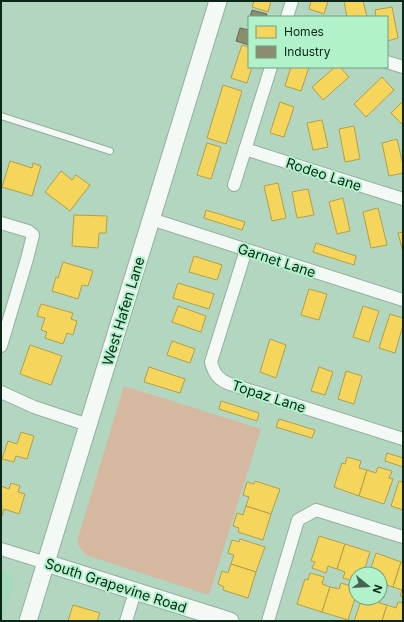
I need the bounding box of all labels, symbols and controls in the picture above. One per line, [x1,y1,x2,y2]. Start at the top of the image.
legend [248,16,388,68]
text: Homes [284,24,324,39]
text: Industry [284,44,331,59]
street label: Rodeo Lane [284,154,364,194]
street label: Garnet Lane [236,239,318,281]
street label: West Hafen Lane [98,255,148,367]
street label: Topaz Lane [230,376,308,416]
street label: South Grapevine Road [43,554,189,616]
north arrow [348,566,388,606]
text: N [370,583,385,595]

